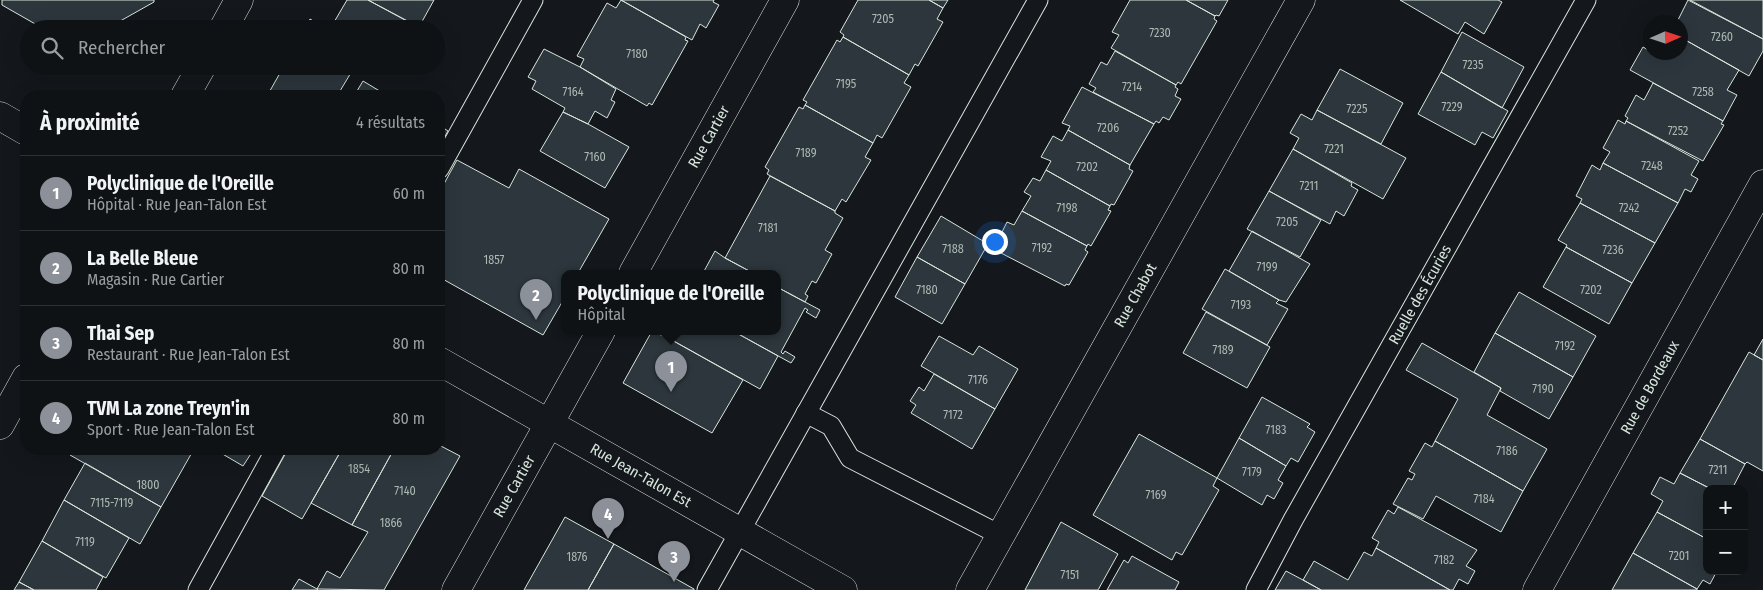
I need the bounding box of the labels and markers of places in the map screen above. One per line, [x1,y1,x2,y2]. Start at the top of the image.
pin: 2 [520,279,552,320]
pin: 1 [655,351,687,392]
pin: 4 [592,498,624,539]
pin: 3 [658,541,690,582]

